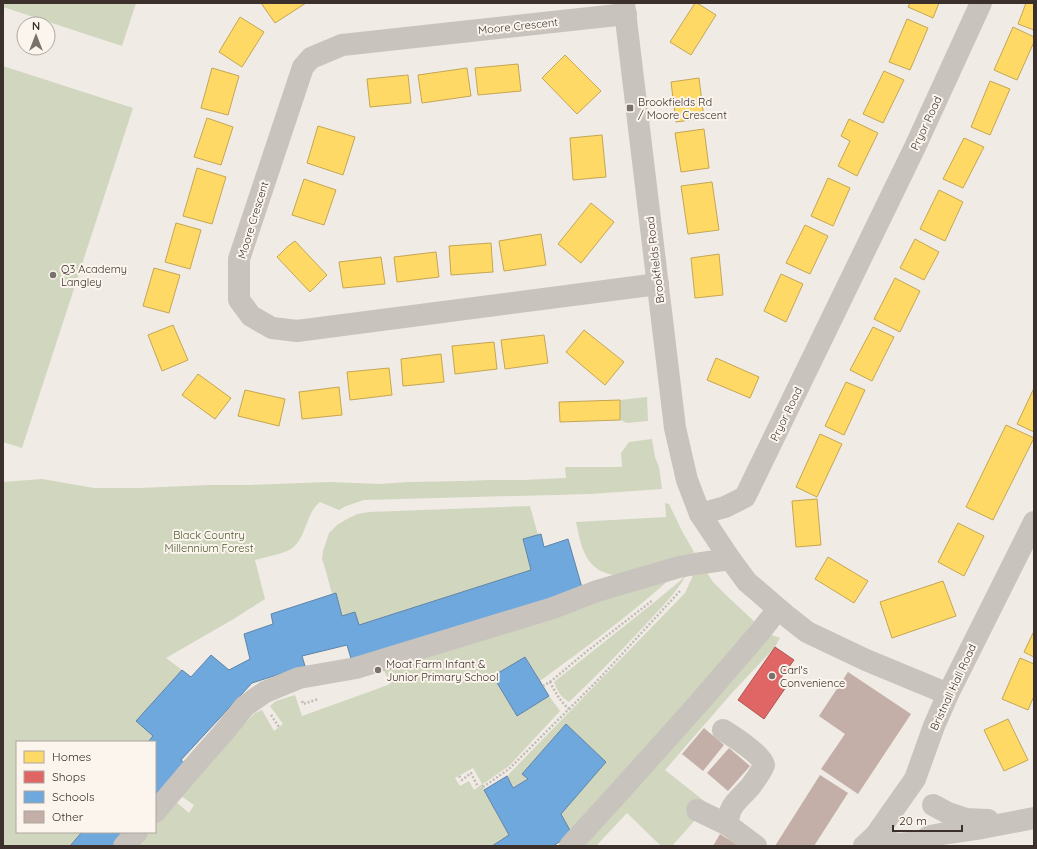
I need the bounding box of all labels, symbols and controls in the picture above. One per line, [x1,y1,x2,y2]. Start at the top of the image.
street label: Moore Crescent [477,15,559,37]
north arrow [16,16,56,56]
text: N [32,19,40,33]
street label: Pryor Road [907,94,945,152]
place label: Brookfields Rd / Moore Crescent [638,95,727,122]
marker: Brookfields Rd / Moore Crescent [625,103,635,113]
street label: Moore Crescent [235,179,271,260]
street label: Brookfields Road [643,216,667,304]
place label: Q3 Academy Langley [61,262,127,289]
marker: Q3 Academy Langley [48,270,58,280]
street label: Pryor Road [767,385,805,443]
park label: Black Country Millennium Forest [165,528,254,555]
street label: Bristnall Hall Road [927,642,979,732]
place label: Moat Farm Infant & Junior Primary School [386,657,498,684]
place label: Carl's Convenience [780,663,845,690]
marker: Moat Farm Infant & Junior Primary School [373,665,383,675]
marker: Carl's Convenience [767,671,777,681]
legend [16,741,156,833]
text: Homes [52,749,92,764]
text: Shops [52,769,86,784]
text: Schools [52,789,95,804]
scale bar [893,807,962,833]
text: Other [52,809,84,824]
text: 20 m [899,813,927,828]

